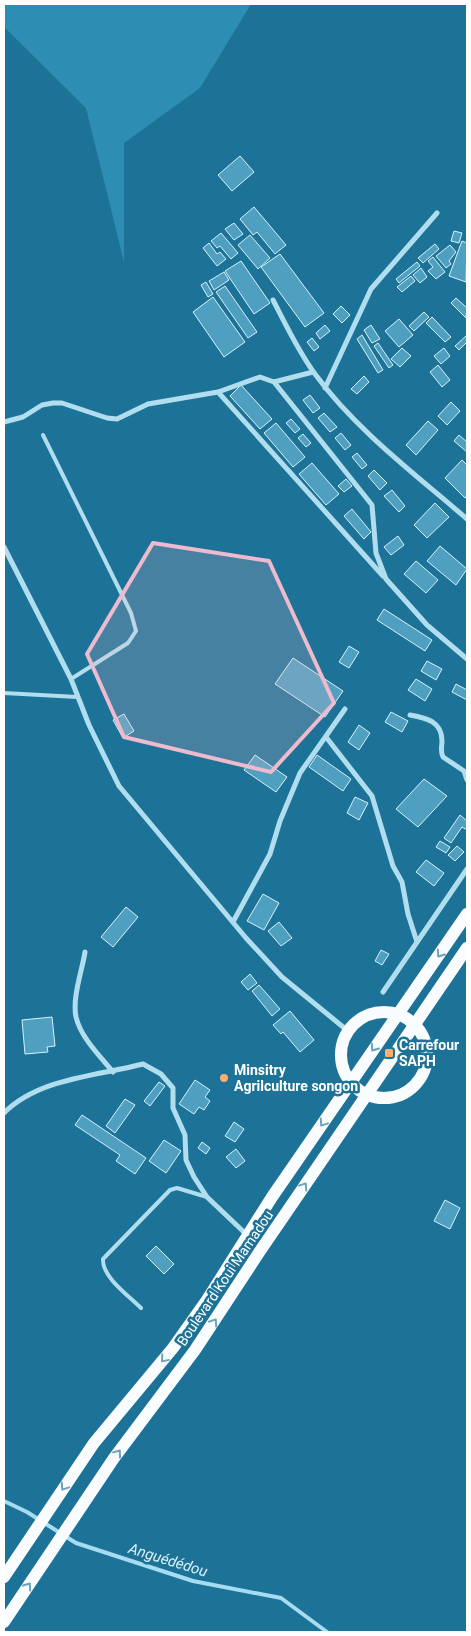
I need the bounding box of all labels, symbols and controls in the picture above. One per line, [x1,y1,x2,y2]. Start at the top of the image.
one-way arrow [437,948,446,958]
place label: Carrefour SAPH [399,1037,459,1069]
one-way arrow [371,1042,380,1052]
marker: Carrefour SAPH [383,1047,395,1059]
place label: Minsitry Agrilculture songon [234,1062,358,1094]
marker: Minsitry Agrilculture songon [218,1072,230,1084]
one-way arrow [319,1117,329,1126]
one-way arrow [298,1182,307,1192]
street label: Boulevard Koui Mamadou [174,1207,276,1349]
one-way arrow [208,1318,217,1327]
one-way arrow [161,1354,170,1363]
one-way arrow [113,1450,121,1459]
one-way arrow [61,1482,70,1491]
water label: Anguédédou [125,1539,210,1581]
one-way arrow [22,1582,31,1592]

